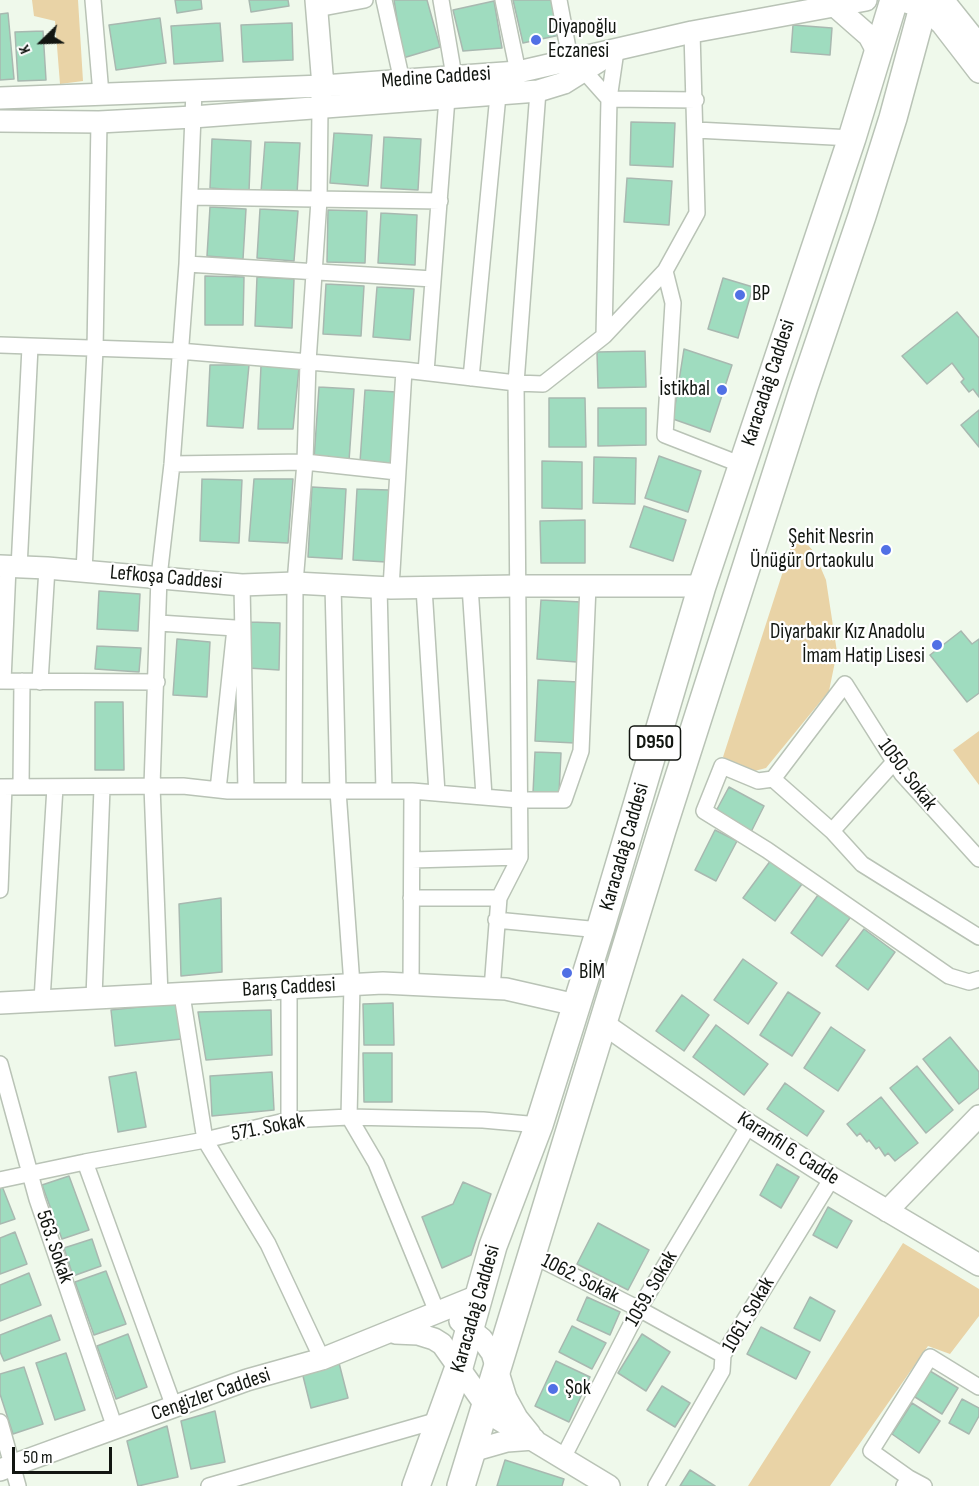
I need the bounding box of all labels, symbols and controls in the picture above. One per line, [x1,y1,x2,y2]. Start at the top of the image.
north arrow [12,12,72,72]
place label: Diyapoğlu Eczanesi [548,15,617,65]
marker: Diyapoğlu Eczanesi [529,33,543,47]
text: K [15,42,35,57]
street label: Medine Caddesi [380,62,492,94]
place label: BP [752,282,770,308]
marker: BP [733,288,747,302]
street label: Karacadağ Caddesi [737,317,801,449]
place label: İstikbal [659,377,710,403]
marker: İstikbal [715,383,729,397]
place label: Şehit Nesrin Ünügür Ortaokulu [750,525,874,575]
marker: Şehit Nesrin Ünügür Ortaokulu [879,543,893,557]
street label: Lefkoşa Caddesi [109,561,223,595]
place label: Diyarbakır Kız Anadolu İmam Hatip Lisesi [770,620,925,670]
marker: Diyarbakır Kız Anadolu İmam Hatip Lisesi [930,638,944,652]
road number: D950 [630,726,680,760]
street label: 1050. Sokak [872,734,942,816]
street label: Karacadağ Caddesi [595,780,655,914]
place label: BİM [579,960,605,986]
marker: BİM [560,966,574,980]
street label: Barış Caddesi [242,973,336,1003]
street label: Karanfil 6. Cadde [732,1107,844,1191]
street label: 571. Sokak [229,1109,307,1147]
street label: 563. Sokak [30,1207,78,1287]
street label: Karacadağ Caddesi [446,1242,506,1376]
street label: 1059. Sokak [620,1247,684,1331]
street label: 1062. Sokak [537,1249,623,1309]
street label: 1061. Sokak [717,1273,781,1357]
street label: Cengizler Caddesi [148,1363,274,1427]
place label: Şok [565,1376,591,1402]
marker: Şok [546,1382,560,1396]
scale bar [15,1435,116,1473]
text: 50 m [23,1447,53,1468]

